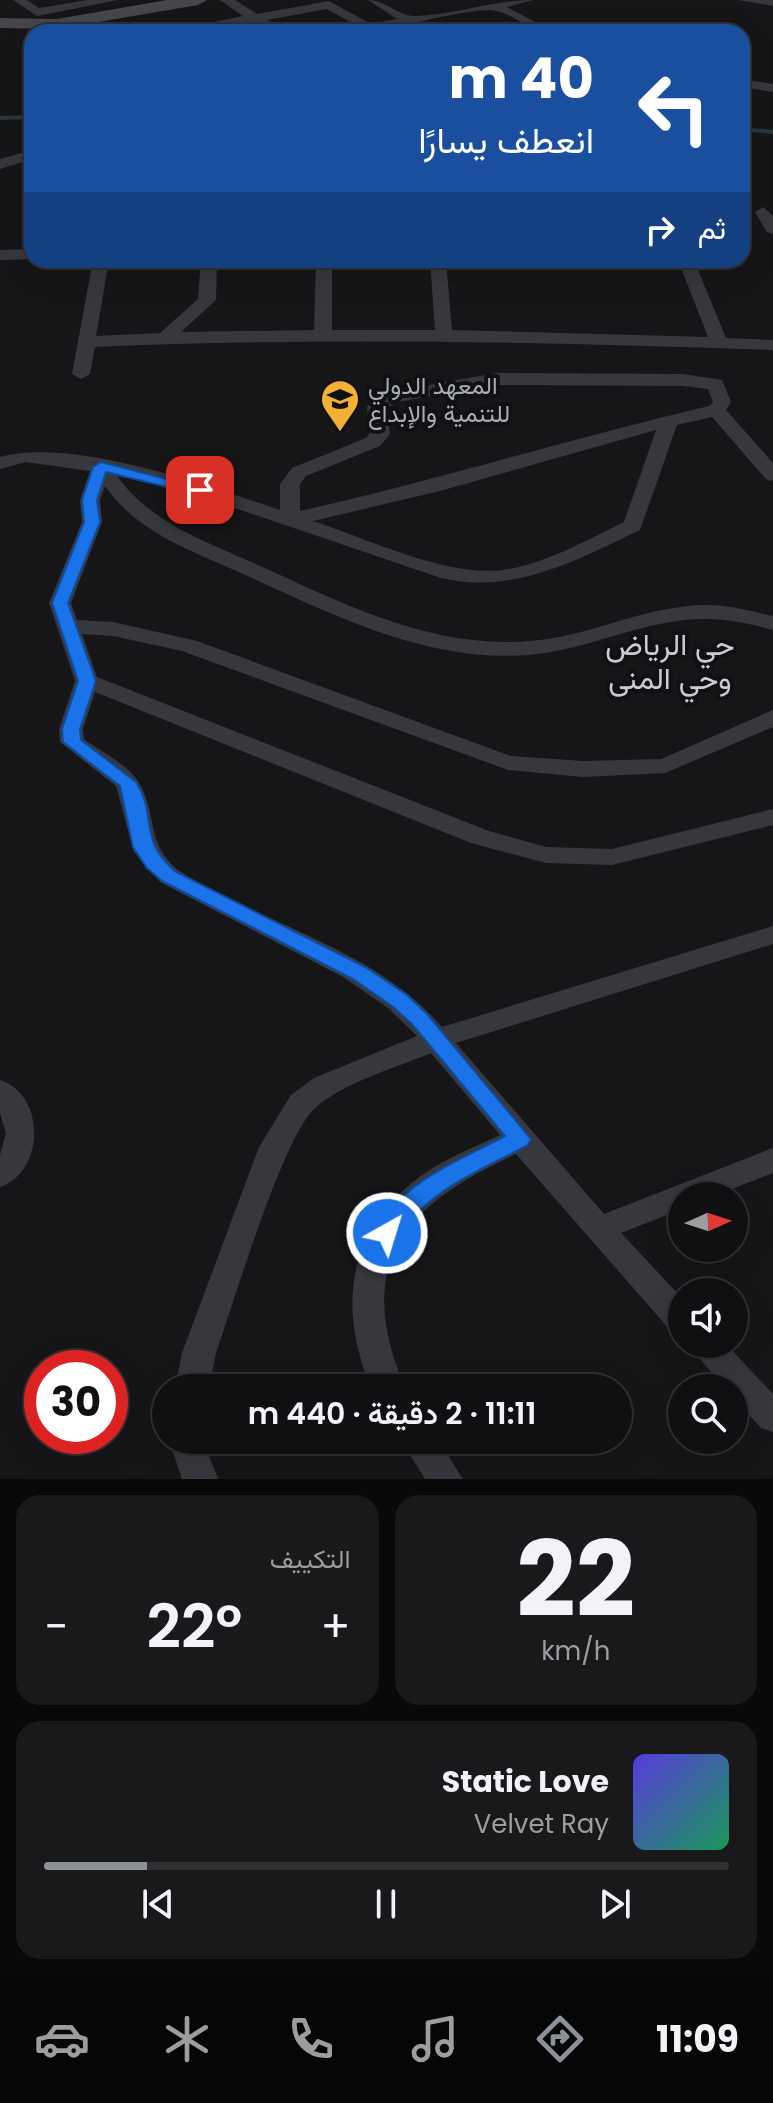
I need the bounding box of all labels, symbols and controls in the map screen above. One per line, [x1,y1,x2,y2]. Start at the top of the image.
text: 40 m [448,39,594,118]
icon: left [622,56,726,160]
text: انعطف يسارًا [418,115,594,166]
text: ثم [698,207,726,250]
icon: right [638,208,682,252]
place label: المعهد الدولي للتنمية والإبداع [368,369,510,430]
school or university icon: المعهد الدولي للتنمية والإبداع [319,378,361,433]
pin [166,456,234,524]
icon: arrive [178,468,222,512]
district label: حي الرياض وحي المنى [605,623,735,703]
north arrow [668,1182,748,1262]
map controls [668,1182,748,1454]
position arrow [345,1191,429,1275]
button: sound [668,1278,748,1358]
speed limit sign: 30 [24,1350,128,1454]
button: search [668,1374,748,1454]
text: 11:11 · 2 دقيقة · 440 m [248,1392,536,1435]
text: 22 [516,1507,635,1652]
text: التكييف [270,1541,351,1577]
text: 22° [147,1585,242,1669]
text: − [44,1596,68,1657]
text: + [320,1596,351,1657]
text: km/h [541,1633,610,1669]
text: Static Love [442,1760,609,1803]
text: Velvet Ray [474,1806,609,1842]
icon: previous [136,1882,180,1926]
icon: pause [364,1882,408,1926]
icon: next [593,1882,637,1926]
icon: car [34,2011,90,2067]
icon: climate [159,2011,215,2067]
icon: phone [283,2011,339,2067]
icon: music [407,2011,463,2067]
icon: directions [532,2011,588,2067]
text: 11:09 [656,2014,739,2065]

